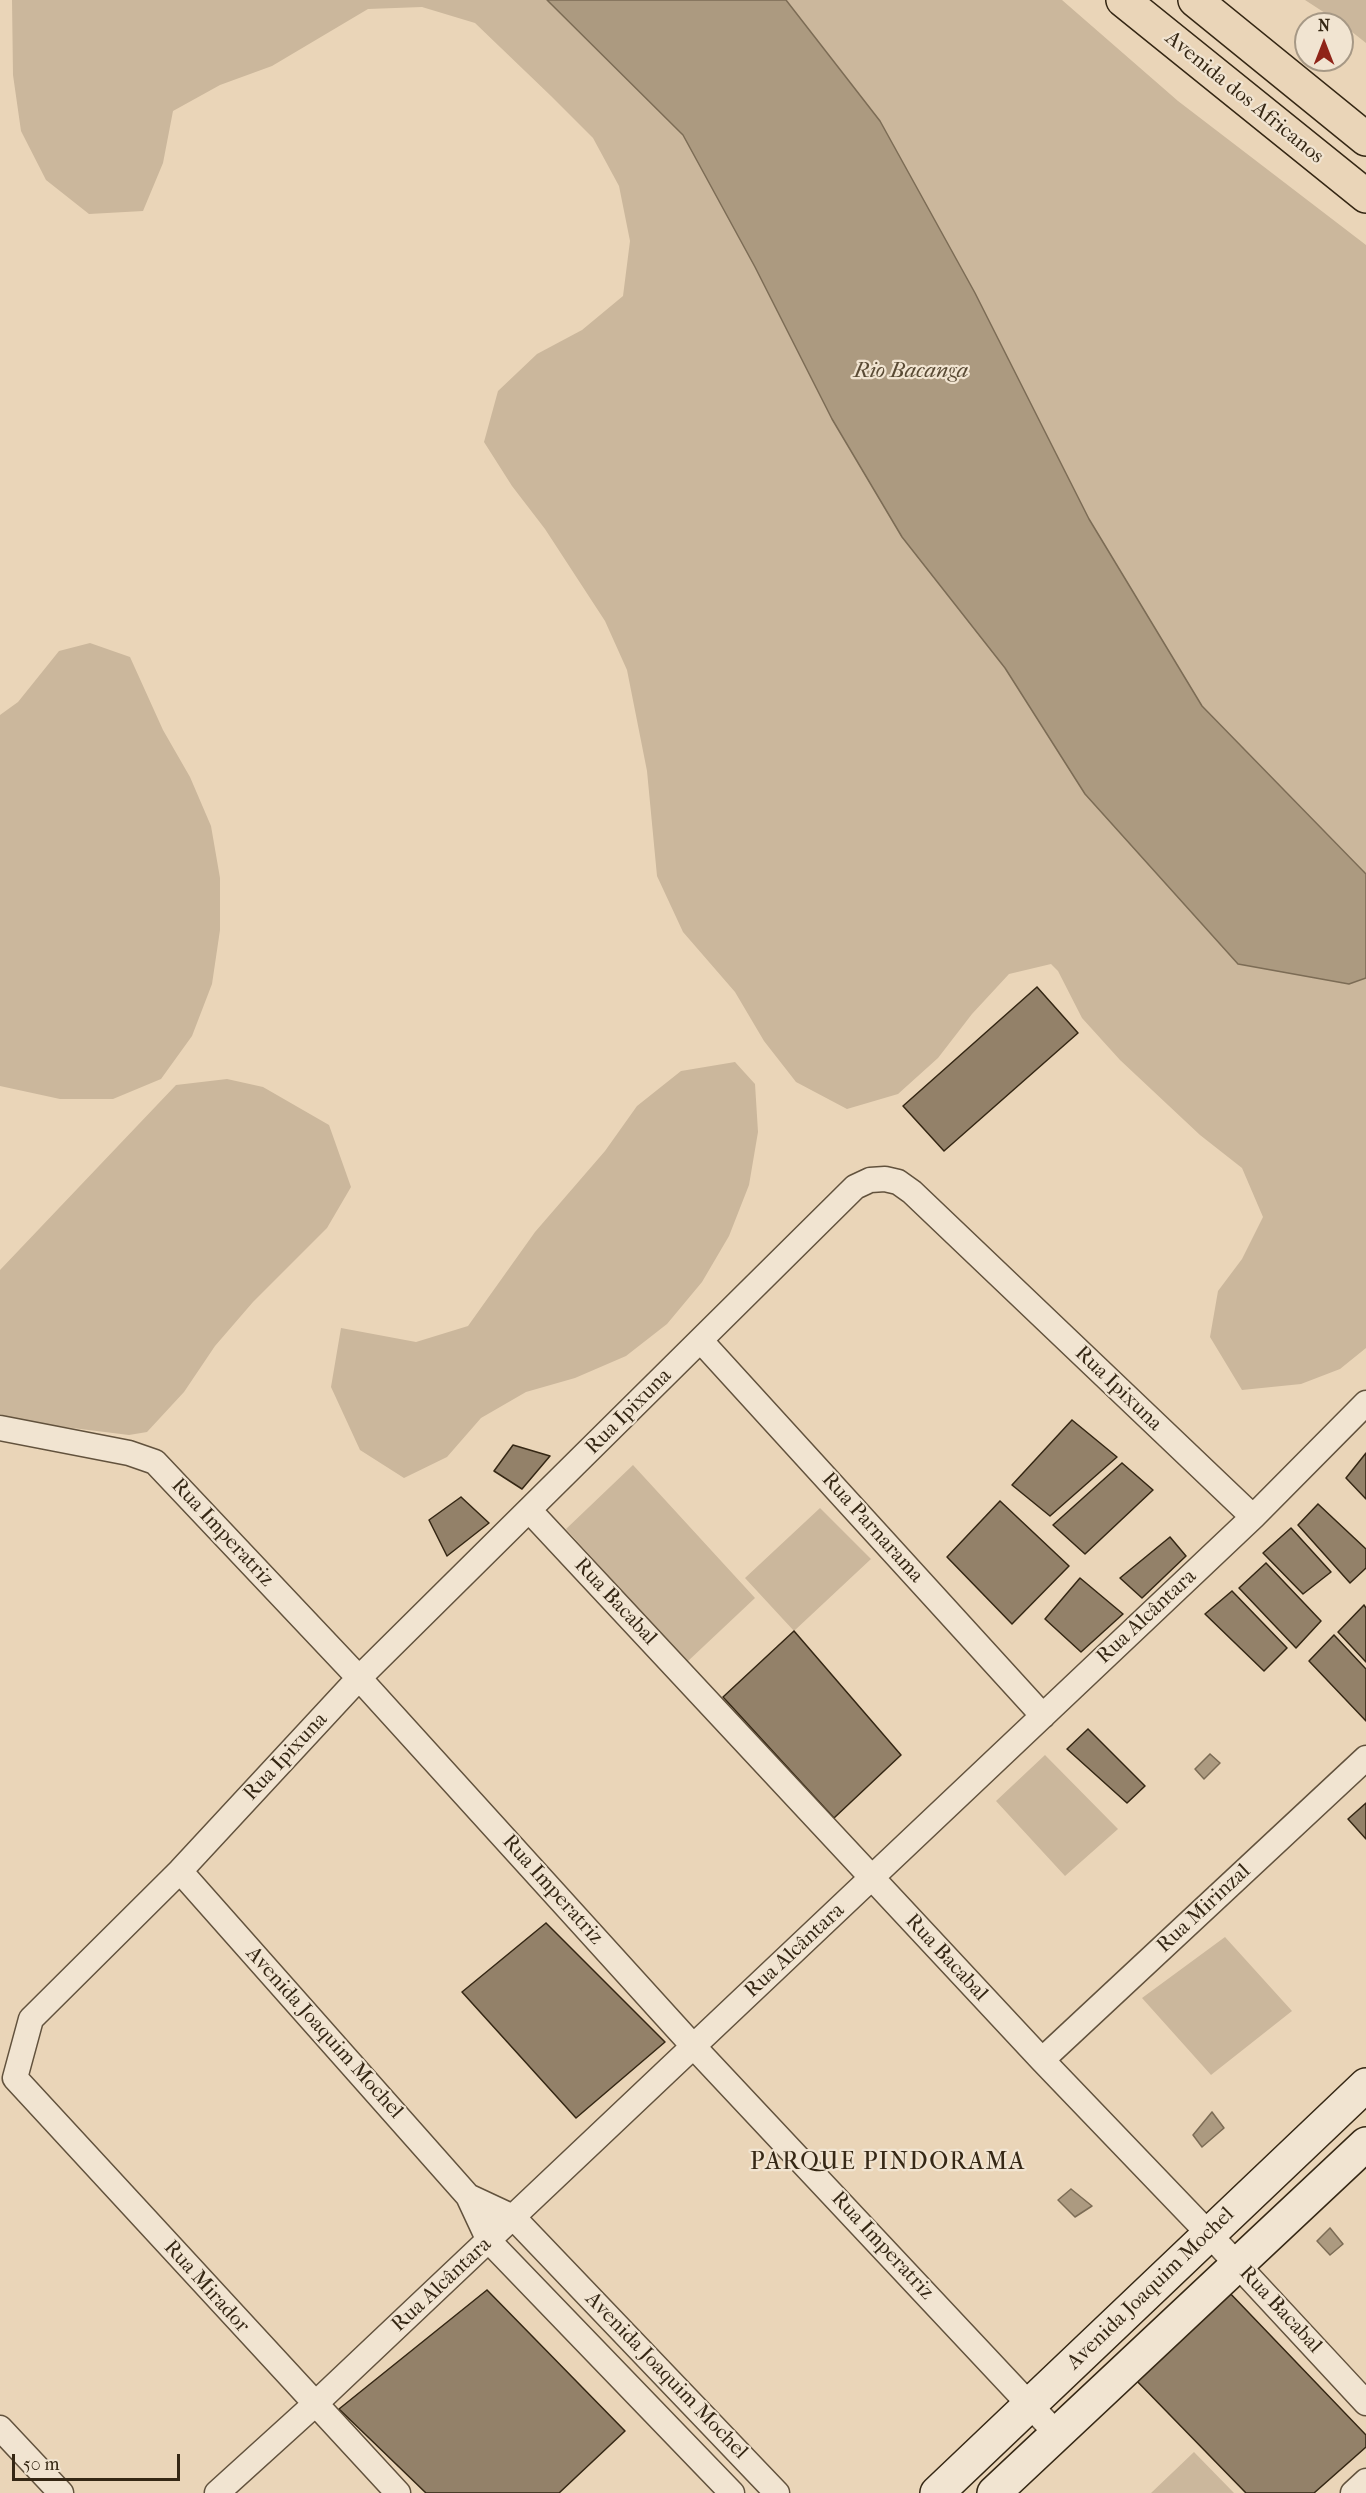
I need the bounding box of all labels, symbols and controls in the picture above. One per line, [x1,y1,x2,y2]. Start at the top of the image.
north arrow [1294,12,1354,72]
text: N [1318,16,1330,35]
street label: Avenida dos Africanos [1160,26,1328,170]
water label: Rio Bacanga [854,359,968,385]
street label: Rua Ipixuna [1069,1341,1167,1437]
street label: Rua Ipixuna [581,1364,677,1460]
street label: Rua Parnarama [816,1468,928,1588]
street label: Rua Imperatriz [165,1474,279,1592]
street label: Rua Bacabal [568,1553,662,1651]
street label: Rua Alcântara [1092,1564,1202,1670]
street label: Rua Ipixuna [239,1708,333,1806]
street label: Rua Imperatriz [496,1830,608,1950]
street label: Rua Mirinzal [1152,1859,1256,1959]
street label: Rua Alcântara [740,1898,850,2004]
street label: Rua Bacabal [899,1909,993,2007]
street label: Avenida Joaquim Mochel [240,1942,408,2124]
district label: PARQUE PINDORAMA [750,2149,1026,2177]
street label: Rua Imperatriz [825,2187,939,2305]
street label: Avenida Joaquim Mochel [1062,2203,1240,2375]
street label: Rua Alcântara [387,2232,497,2338]
street label: Rua Mirador [158,2235,254,2339]
street label: Rua Bacabal [1233,2261,1327,2359]
street label: Avenida Joaquim Mochel [580,2287,752,2465]
scale bar [15,2442,183,2480]
text: 50 m [23,2454,59,2475]

